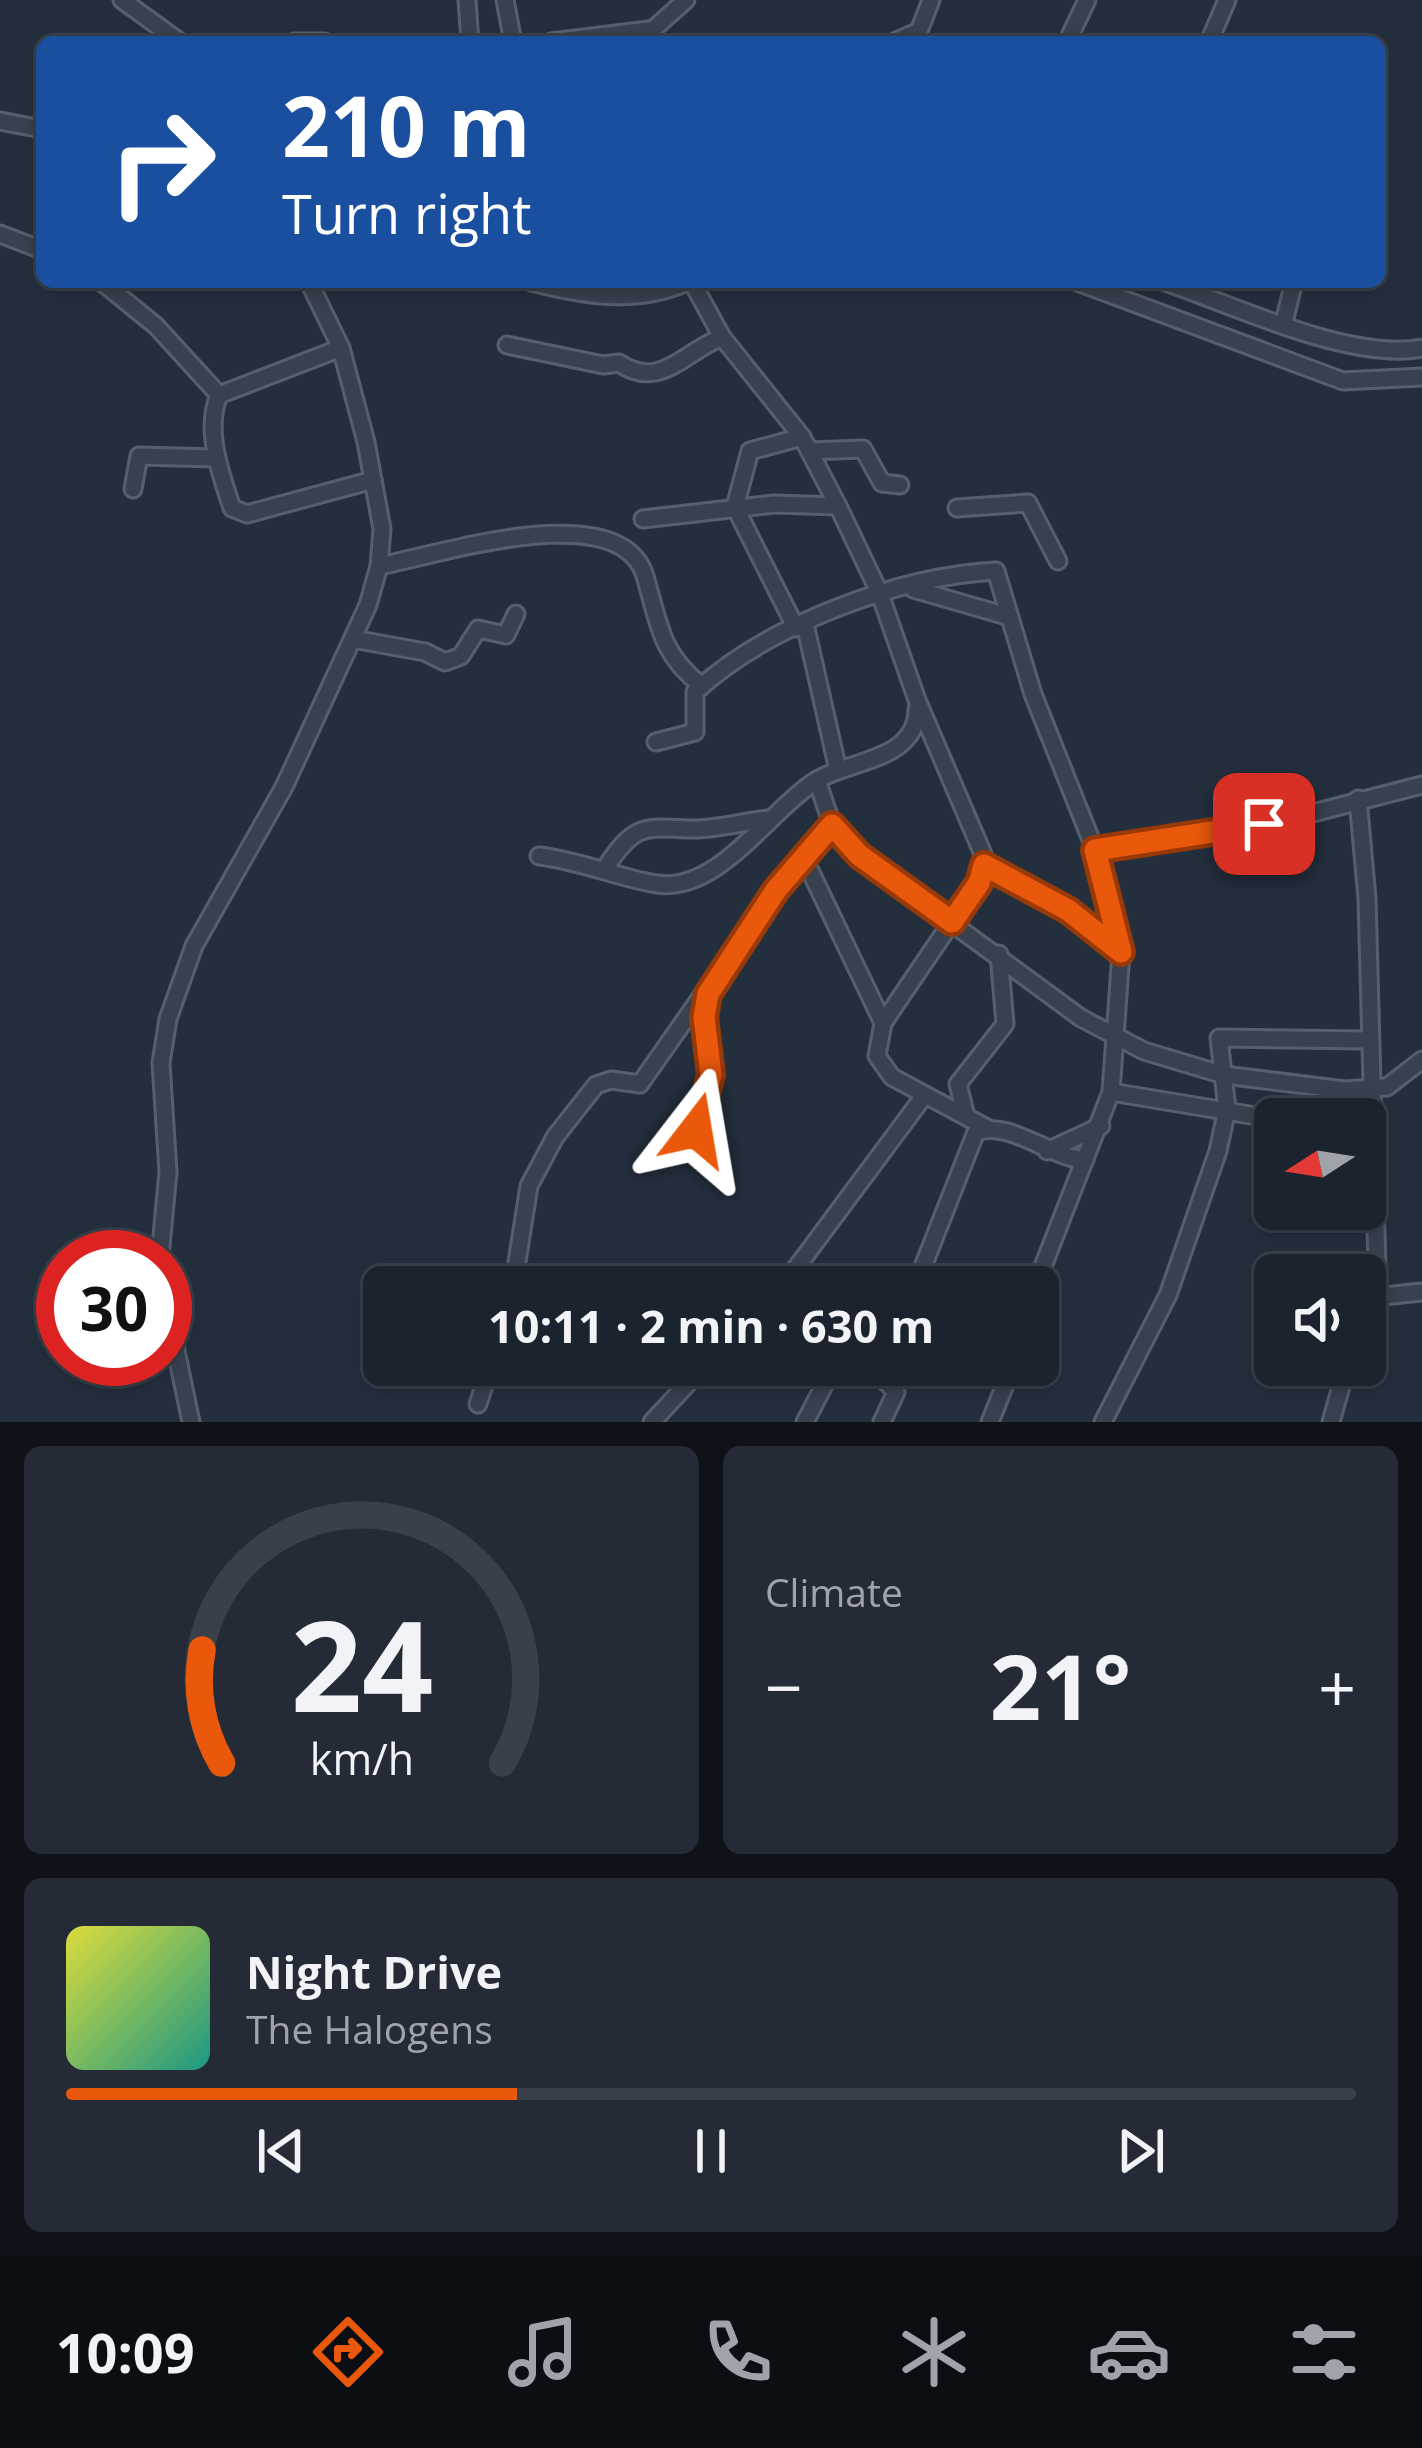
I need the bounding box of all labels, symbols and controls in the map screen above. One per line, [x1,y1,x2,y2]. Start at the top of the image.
text: 210 m [282,67,530,182]
icon: right [84,84,240,240]
text: Turn right [282,176,531,250]
pin [1213,773,1315,875]
icon: arrive [1231,791,1297,857]
position arrow [633,1067,759,1193]
north arrow [1254,1098,1386,1230]
map controls [1254,1098,1386,1386]
speed limit sign: 30 [36,1230,192,1386]
button: sound [1254,1254,1386,1386]
text: 10:11 · 2 min · 630 m [488,1295,934,1356]
text: Climate [765,1565,903,1618]
text: 24 [290,1579,433,1749]
text: 21° [990,1624,1131,1746]
text: − [765,1641,803,1731]
text: + [1318,1641,1356,1731]
text: km/h [309,1729,414,1788]
text: Night Drive [246,1941,502,2002]
text: The Halogens [246,2002,493,2055]
icon: previous [248,2118,314,2184]
icon: pause [678,2118,744,2184]
icon: next [1108,2118,1174,2184]
icon: directions [306,2310,390,2394]
icon: music [501,2310,585,2394]
icon: phone [696,2310,780,2394]
icon: climate [892,2310,976,2394]
icon: car [1087,2310,1171,2394]
icon: filters [1282,2310,1366,2394]
text: 10:09 [56,2315,195,2389]

